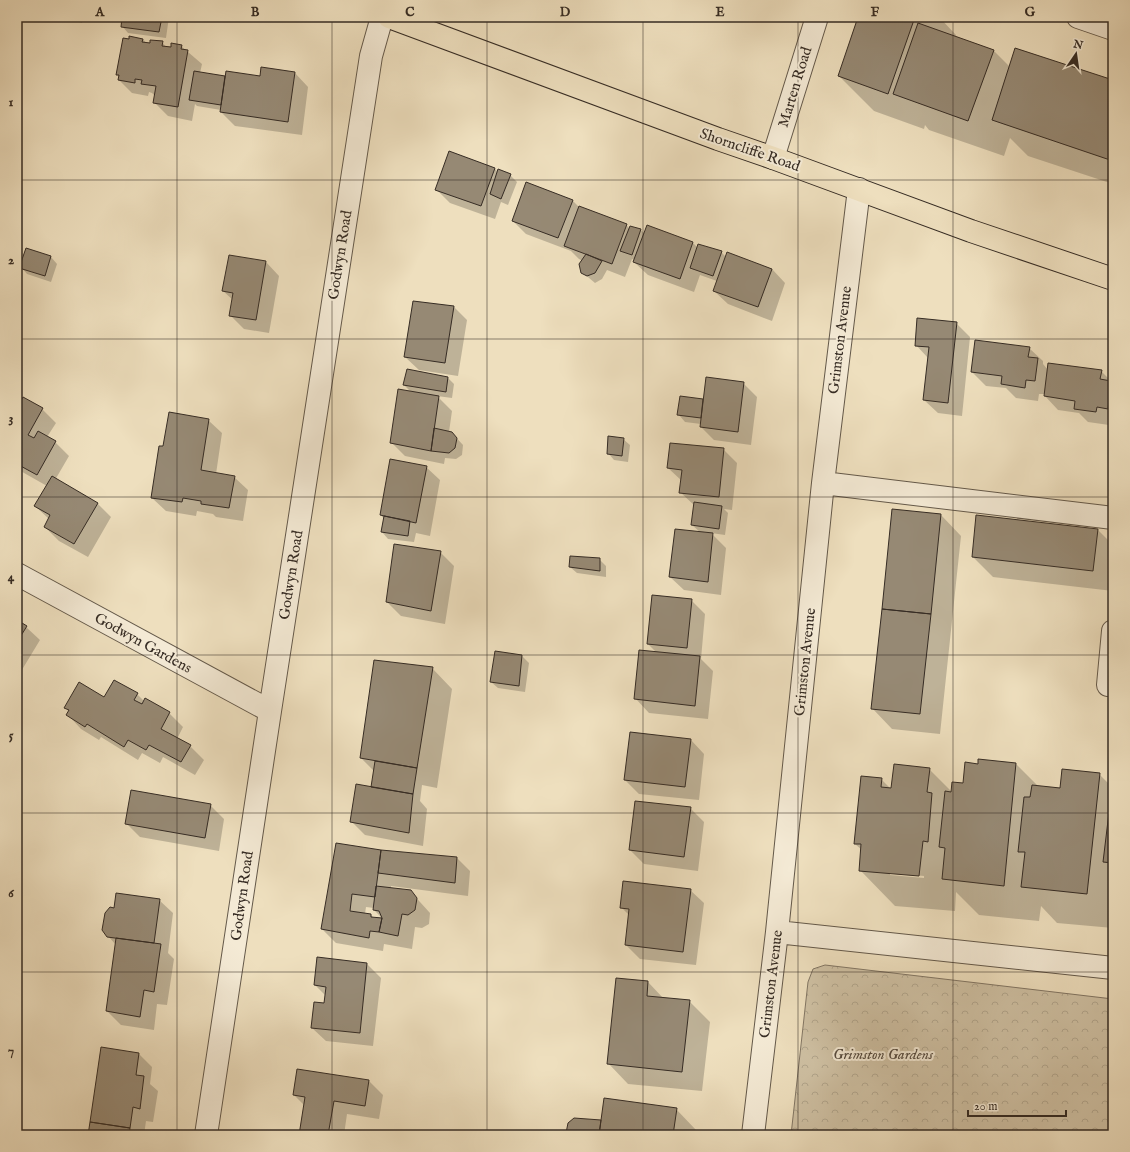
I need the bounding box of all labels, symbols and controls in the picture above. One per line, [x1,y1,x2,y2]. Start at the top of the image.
text: A [95,4,106,21]
text: B [251,4,260,21]
text: C [405,4,415,21]
text: D [560,4,571,21]
text: E [715,4,725,21]
text: F [871,4,880,21]
text: G [1025,4,1036,21]
north arrow [1056,34,1096,74]
text: N [1071,37,1085,53]
street label: Marten Road [774,43,817,130]
text: 1 [9,94,14,111]
street label: Shorncliffe Road [697,124,804,176]
street label: Godwyn Road [324,208,357,301]
text: 2 [8,252,14,269]
street label: Grimston Avenue [824,285,856,395]
text: 3 [9,410,14,427]
street label: Godwyn Road [275,528,308,621]
text: 4 [8,569,15,586]
street label: Grimston Avenue [790,607,820,717]
street label: Godwyn Gardens [91,608,195,678]
text: 5 [9,727,14,744]
street label: Godwyn Road [226,849,258,942]
text: 6 [8,885,14,902]
street label: Grimston Avenue [755,929,787,1039]
text: 7 [8,1043,14,1060]
park label: Grimston Gardens [833,1045,934,1064]
scale bar [968,1092,1066,1118]
text: 20 m [974,1099,997,1114]

